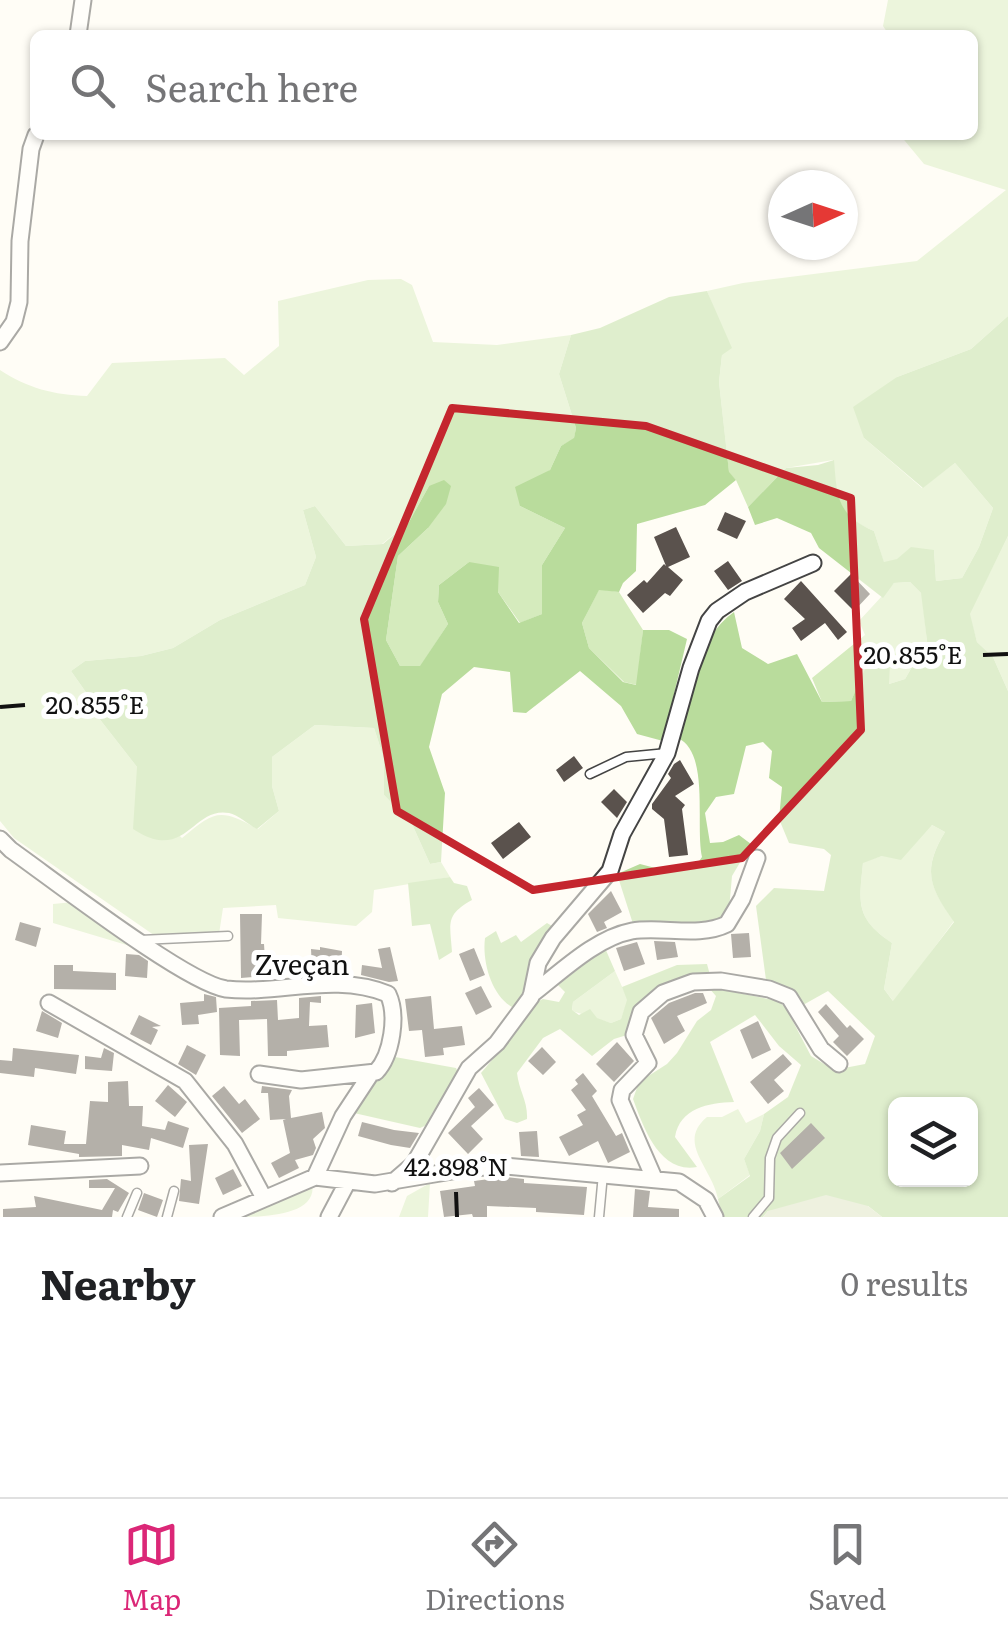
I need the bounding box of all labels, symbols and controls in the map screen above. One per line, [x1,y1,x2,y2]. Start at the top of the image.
search box [30,30,978,140]
text: Search here [145,57,358,114]
icon: search [65,58,120,113]
north arrow [768,170,858,260]
text: 20.855°E [864,635,962,672]
text: 20.855°E [46,685,144,722]
street label: Zveçan [254,942,350,984]
map controls [888,1097,978,1187]
button: layers [888,1097,978,1187]
text: 42.898°N [404,1147,508,1184]
text: Nearby [40,1251,196,1313]
text: 0 results [840,1258,968,1306]
tab: Map [122,1517,181,1619]
tab: Directions [425,1517,565,1619]
tab: Saved [808,1517,886,1619]

